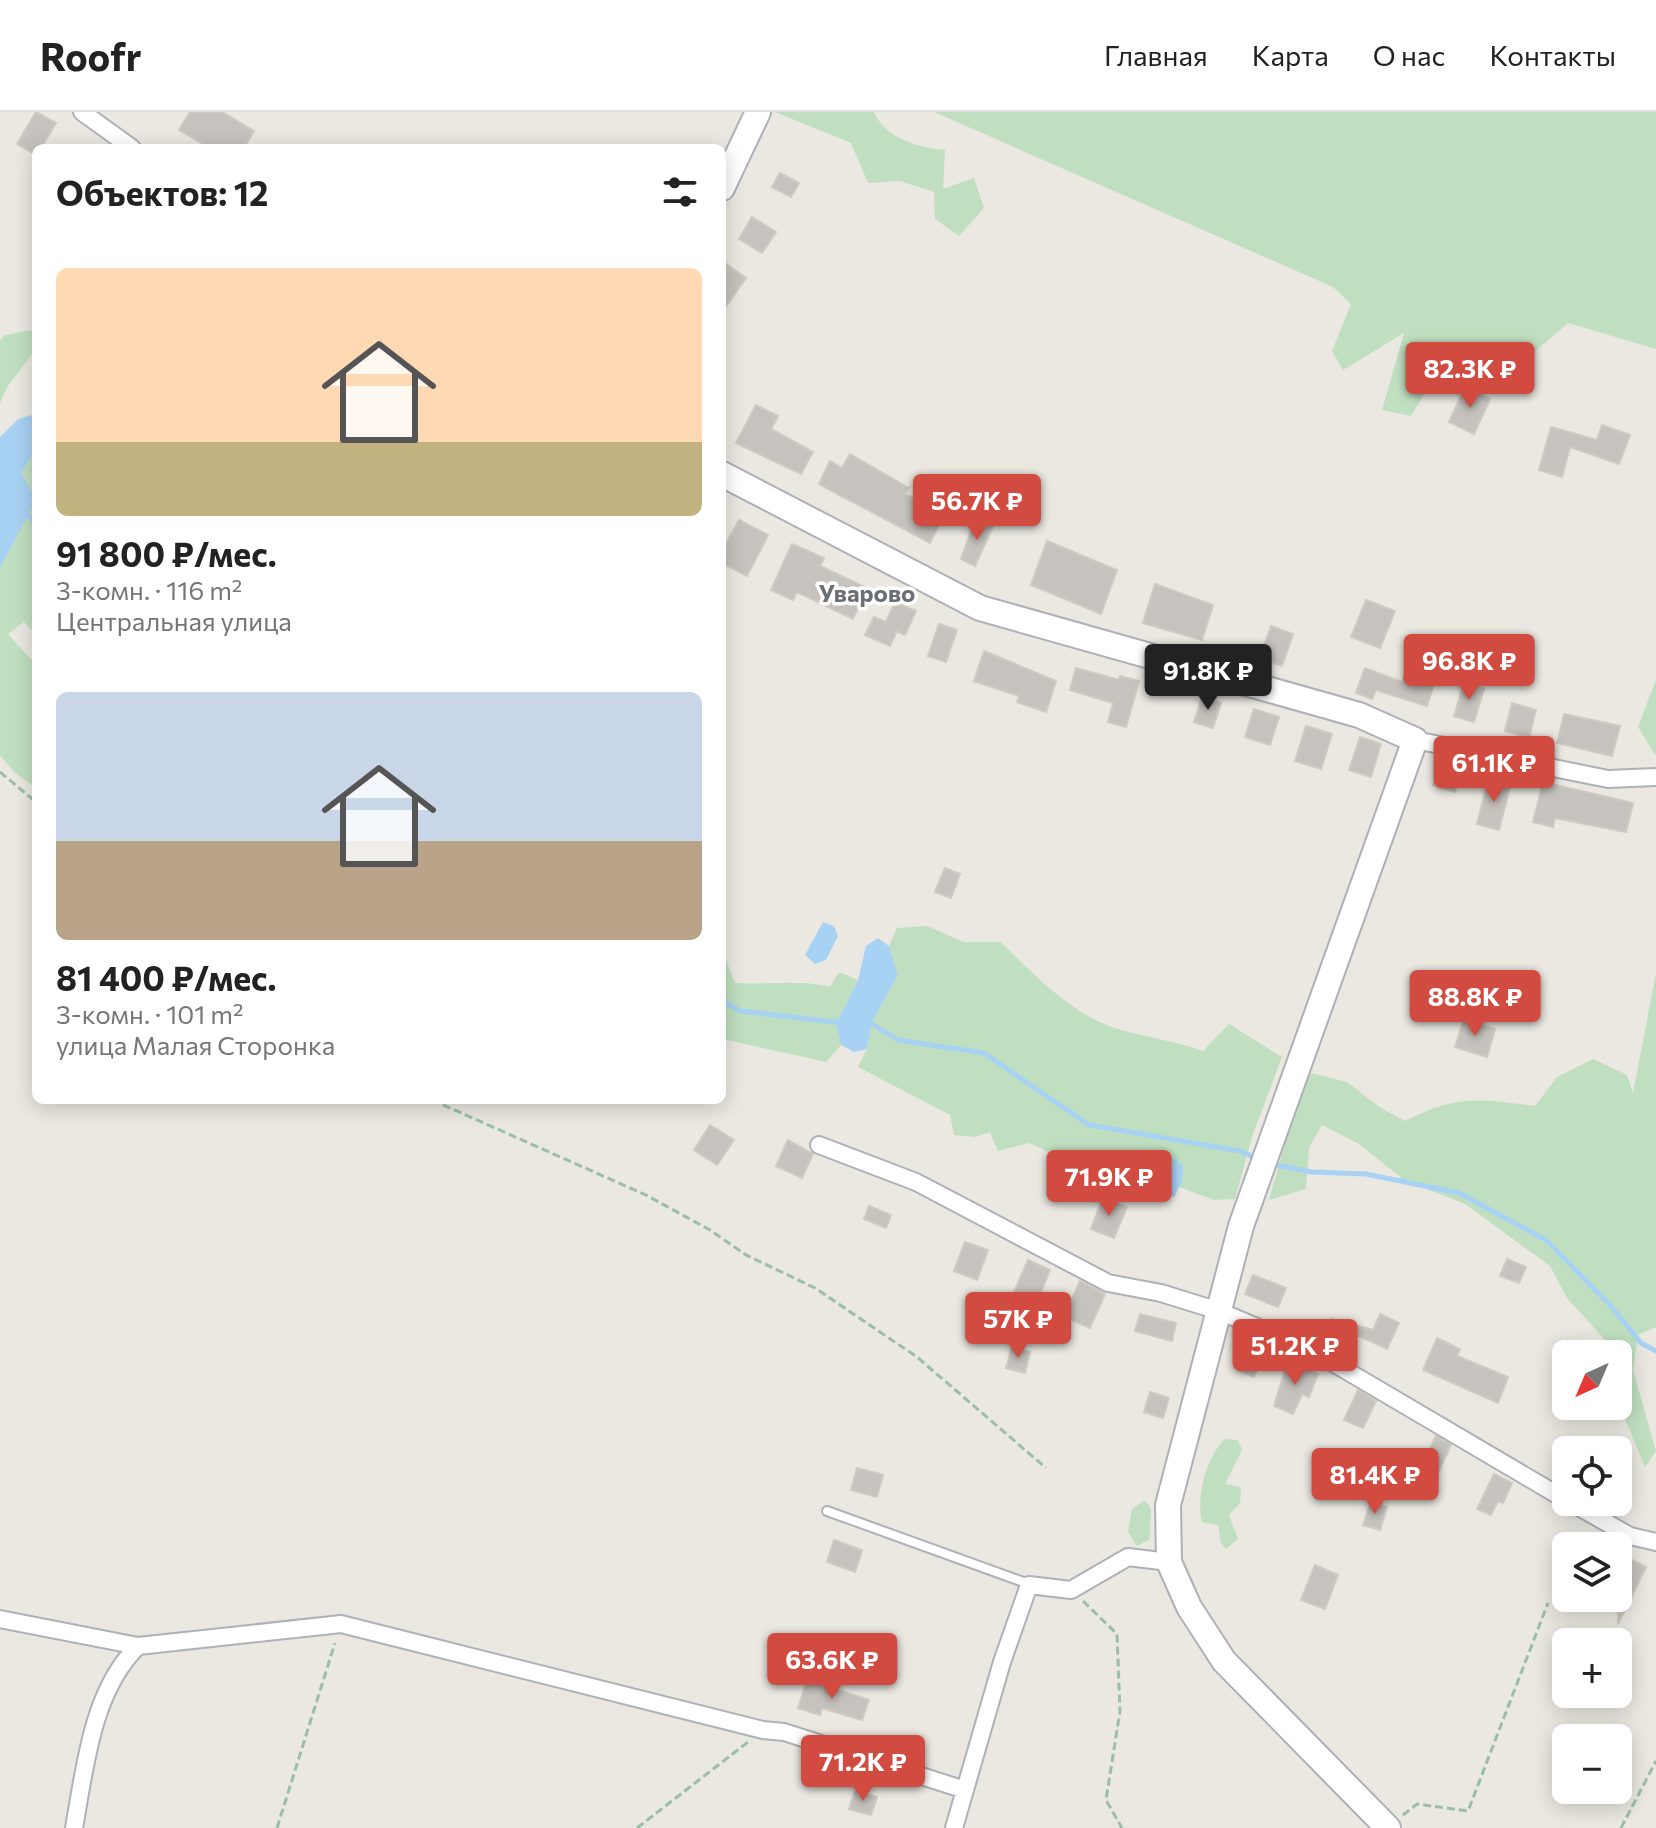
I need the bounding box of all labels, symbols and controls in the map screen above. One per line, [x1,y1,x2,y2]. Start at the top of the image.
text: Roofr [40,32,141,79]
text: Главная [1104,38,1208,72]
text: Карта [1252,38,1329,72]
text: О нас [1373,38,1445,72]
text: Контакты [1489,38,1616,72]
icon: filters [658,170,702,214]
text: Объектов: 12 [56,171,268,213]
icon: home [307,320,451,464]
pin: 82.3K ₽ [1396,342,1544,410]
text: 82.3K ₽ [1423,352,1517,383]
pin: 56.7K ₽ [903,474,1051,542]
text: 56.7K ₽ [931,484,1023,515]
text: 91 800 ₽/мес. [56,532,277,574]
text: 3-комн. · 116 m² [56,574,242,605]
district label: Уварово [819,578,915,607]
text: Центральная улица [56,605,292,636]
pin: 96.8K ₽ [1395,634,1543,702]
pin: 91.8K ₽ [1134,644,1282,712]
text: 96.8K ₽ [1422,644,1516,675]
text: 91.8K ₽ [1163,654,1253,685]
pin: 61.1K ₽ [1420,736,1568,804]
icon: home [307,744,451,888]
text: 61.1K ₽ [1452,746,1536,777]
text: 81 400 ₽/мес. [56,956,277,998]
pin: 88.8K ₽ [1401,970,1549,1038]
text: 88.8K ₽ [1428,980,1522,1011]
text: 3-комн. · 101 m² [56,998,243,1029]
text: улица Малая Сторонка [56,1029,335,1060]
pin: 71.9K ₽ [1035,1150,1183,1218]
text: 71.9K ₽ [1065,1160,1153,1191]
pin: 57K ₽ [962,1292,1074,1360]
text: 57K ₽ [983,1302,1053,1333]
pin: 51.2K ₽ [1221,1319,1369,1387]
text: 51.2K ₽ [1251,1329,1339,1360]
north arrow [1552,1340,1632,1420]
map controls [1552,1340,1632,1804]
button: locate [1552,1436,1632,1516]
pin: 81.4K ₽ [1301,1448,1449,1516]
text: 81.4K ₽ [1330,1458,1420,1489]
button: layers [1552,1532,1632,1612]
button: + [1552,1628,1632,1708]
pin: 63.6K ₽ [758,1633,906,1701]
text: 63.6K ₽ [785,1643,879,1674]
button: − [1552,1724,1632,1804]
pin: 71.2K ₽ [789,1735,937,1803]
text: 71.2K ₽ [819,1745,907,1776]

